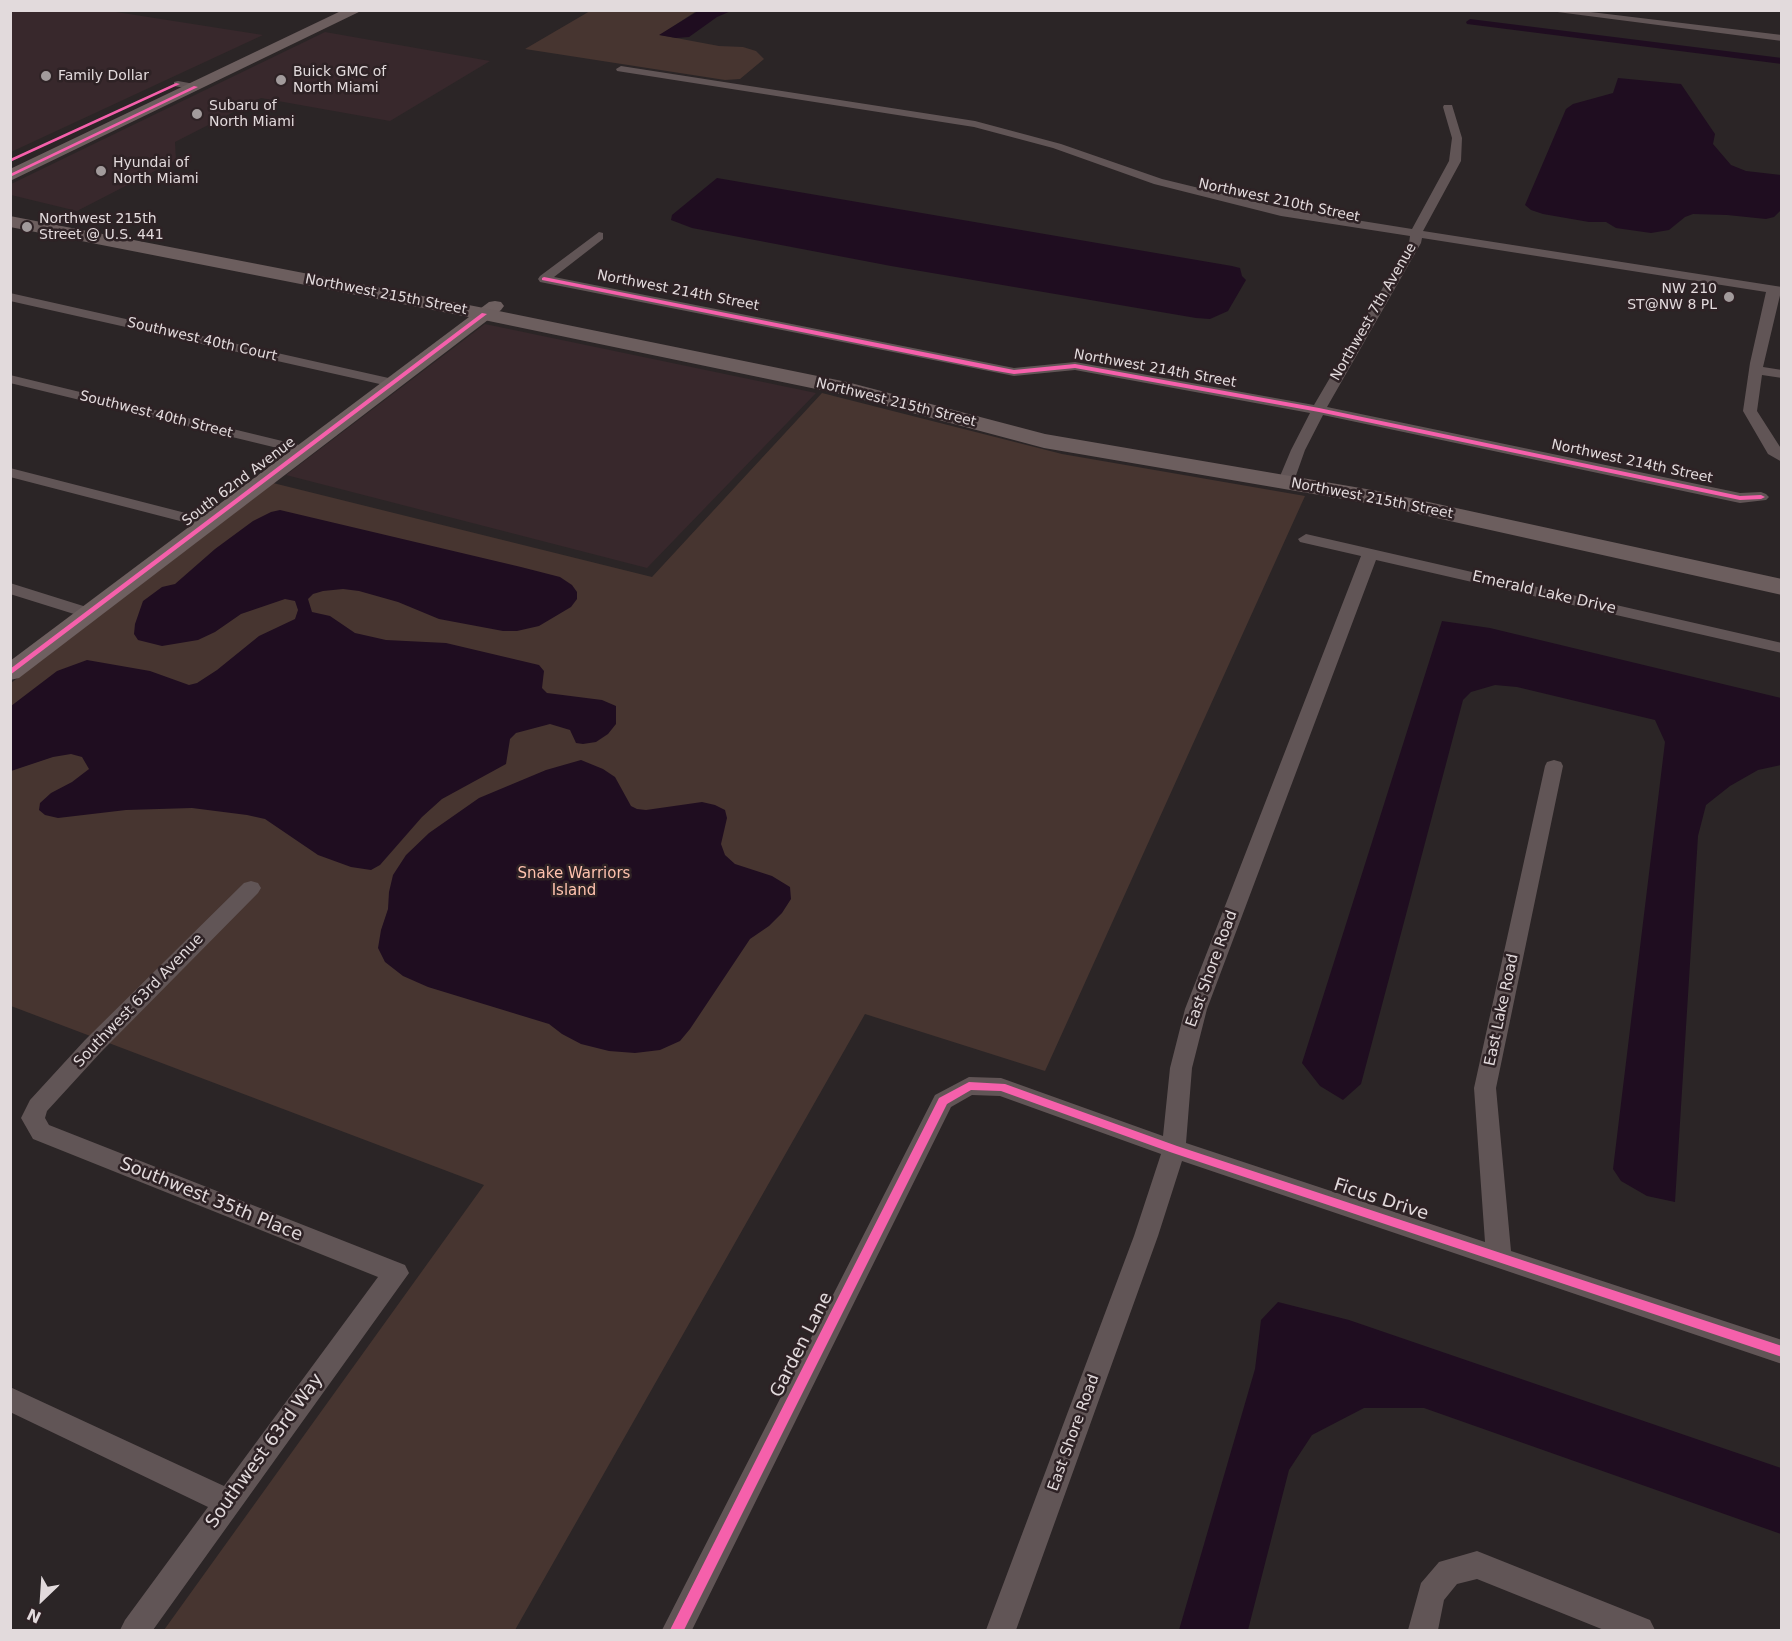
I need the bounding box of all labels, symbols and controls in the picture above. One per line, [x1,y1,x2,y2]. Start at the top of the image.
place label: Buick GMC of North Miami [293,64,386,96]
place label: Family Dollar [58,68,149,84]
marker: Family Dollar [39,69,53,83]
marker: Buick GMC of North Miami [274,73,288,87]
place label: Subaru of North Miami [209,98,295,130]
marker: Subaru of North Miami [190,107,204,121]
place label: Hyundai of North Miami [113,155,199,188]
marker: Hyundai of North Miami [94,164,108,178]
street label: Northwest 210th Street [1197,176,1361,226]
place label: Northwest 215th Street @ U.S. 441 [39,211,164,244]
marker: Northwest 215th Street @ U.S. 441 [20,220,34,234]
street label: Northwest 7th Avenue [1328,240,1420,384]
street label: Northwest 214th Street [596,267,760,315]
street label: Northwest 215th Street [304,271,468,319]
place label: NW 210 ST@NW 8 PL [1627,281,1717,314]
marker: NW 210 ST@NW 8 PL [1722,290,1736,304]
street label: Southwest 40th Court [126,315,278,365]
street label: Northwest 214th Street [1073,346,1237,392]
street label: Northwest 215th Street [814,375,978,431]
street label: Southwest 40th Street [78,388,234,442]
street label: South 62nd Avenue [179,434,299,530]
street label: Northwest 214th Street [1550,437,1714,487]
street label: Northwest 215th Street [1290,475,1454,523]
street label: Emerald Lake Drive [1470,568,1618,618]
park label: Snake Warriors Island [518,865,630,900]
street label: East Shore Road [1183,908,1241,1030]
street label: Southwest 63rd Avenue [71,931,207,1071]
street label: East Lake Road [1481,952,1523,1068]
street label: Southwest 35th Place [116,1153,306,1247]
street label: Ficus Drive [1331,1175,1431,1225]
street label: Garden Lane [766,1289,838,1401]
street label: Southwest 63rd Way [202,1370,328,1532]
street label: East Shore Road [1045,1372,1103,1494]
north arrow [12,1569,72,1629]
text: N [24,1604,44,1627]

